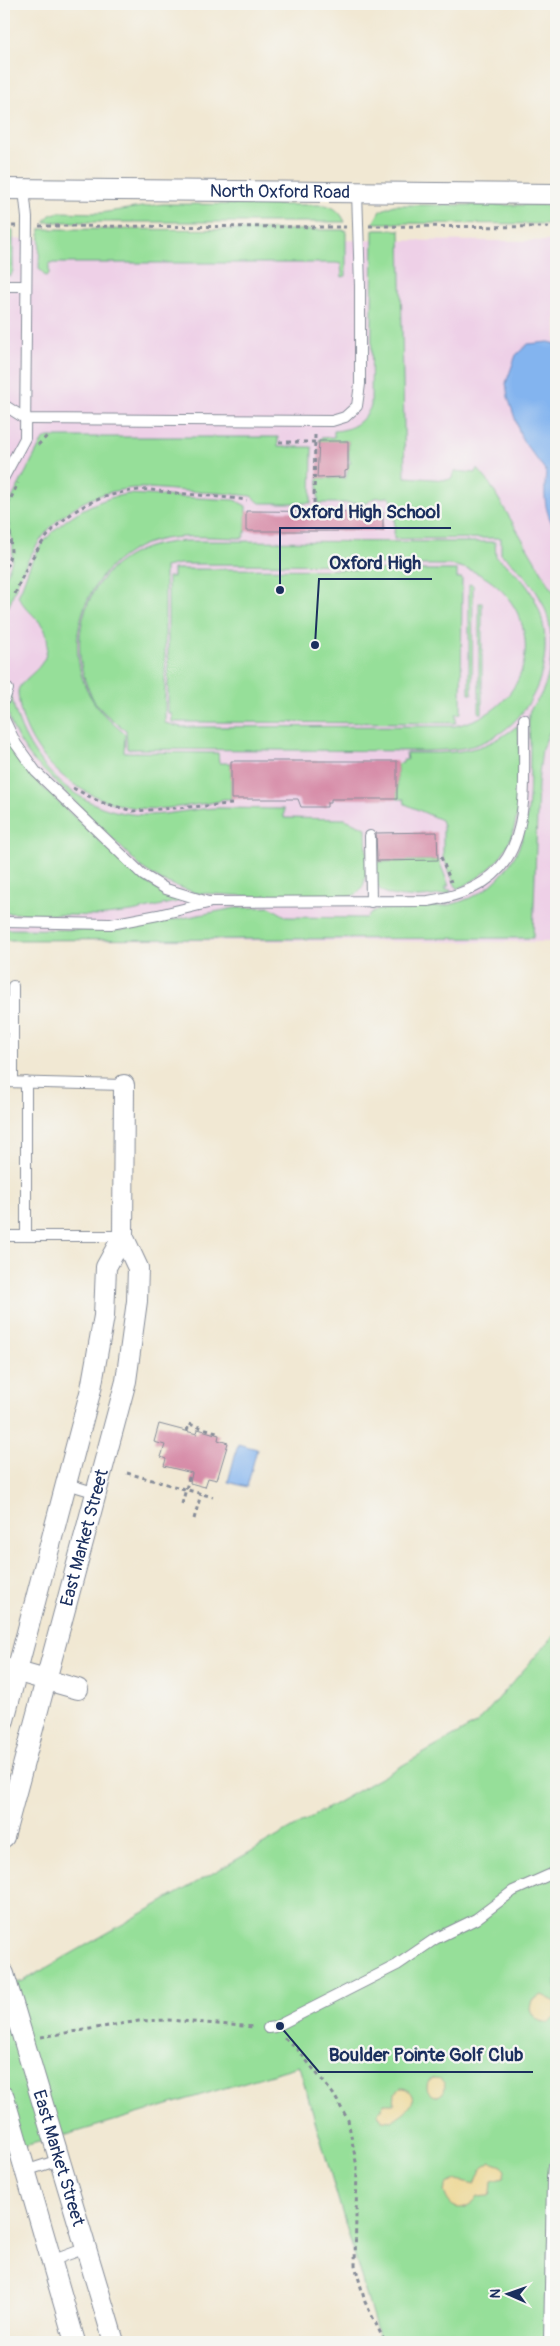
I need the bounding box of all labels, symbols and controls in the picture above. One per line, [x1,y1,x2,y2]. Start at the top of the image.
street label: North Oxford Road [210,180,350,204]
callout: Oxford High School [280,494,451,528]
text: Oxford High School [290,500,440,524]
callout: Oxford High [319,545,432,579]
text: Oxford High [329,551,421,575]
street label: East Market Street [55,1466,114,1609]
callout: Boulder Pointe Golf Club [319,2038,533,2072]
text: Boulder Pointe Golf Club [329,2043,523,2067]
street label: East Market Street [27,2087,90,2230]
north arrow [482,2268,532,2318]
text: N [487,2289,504,2299]

